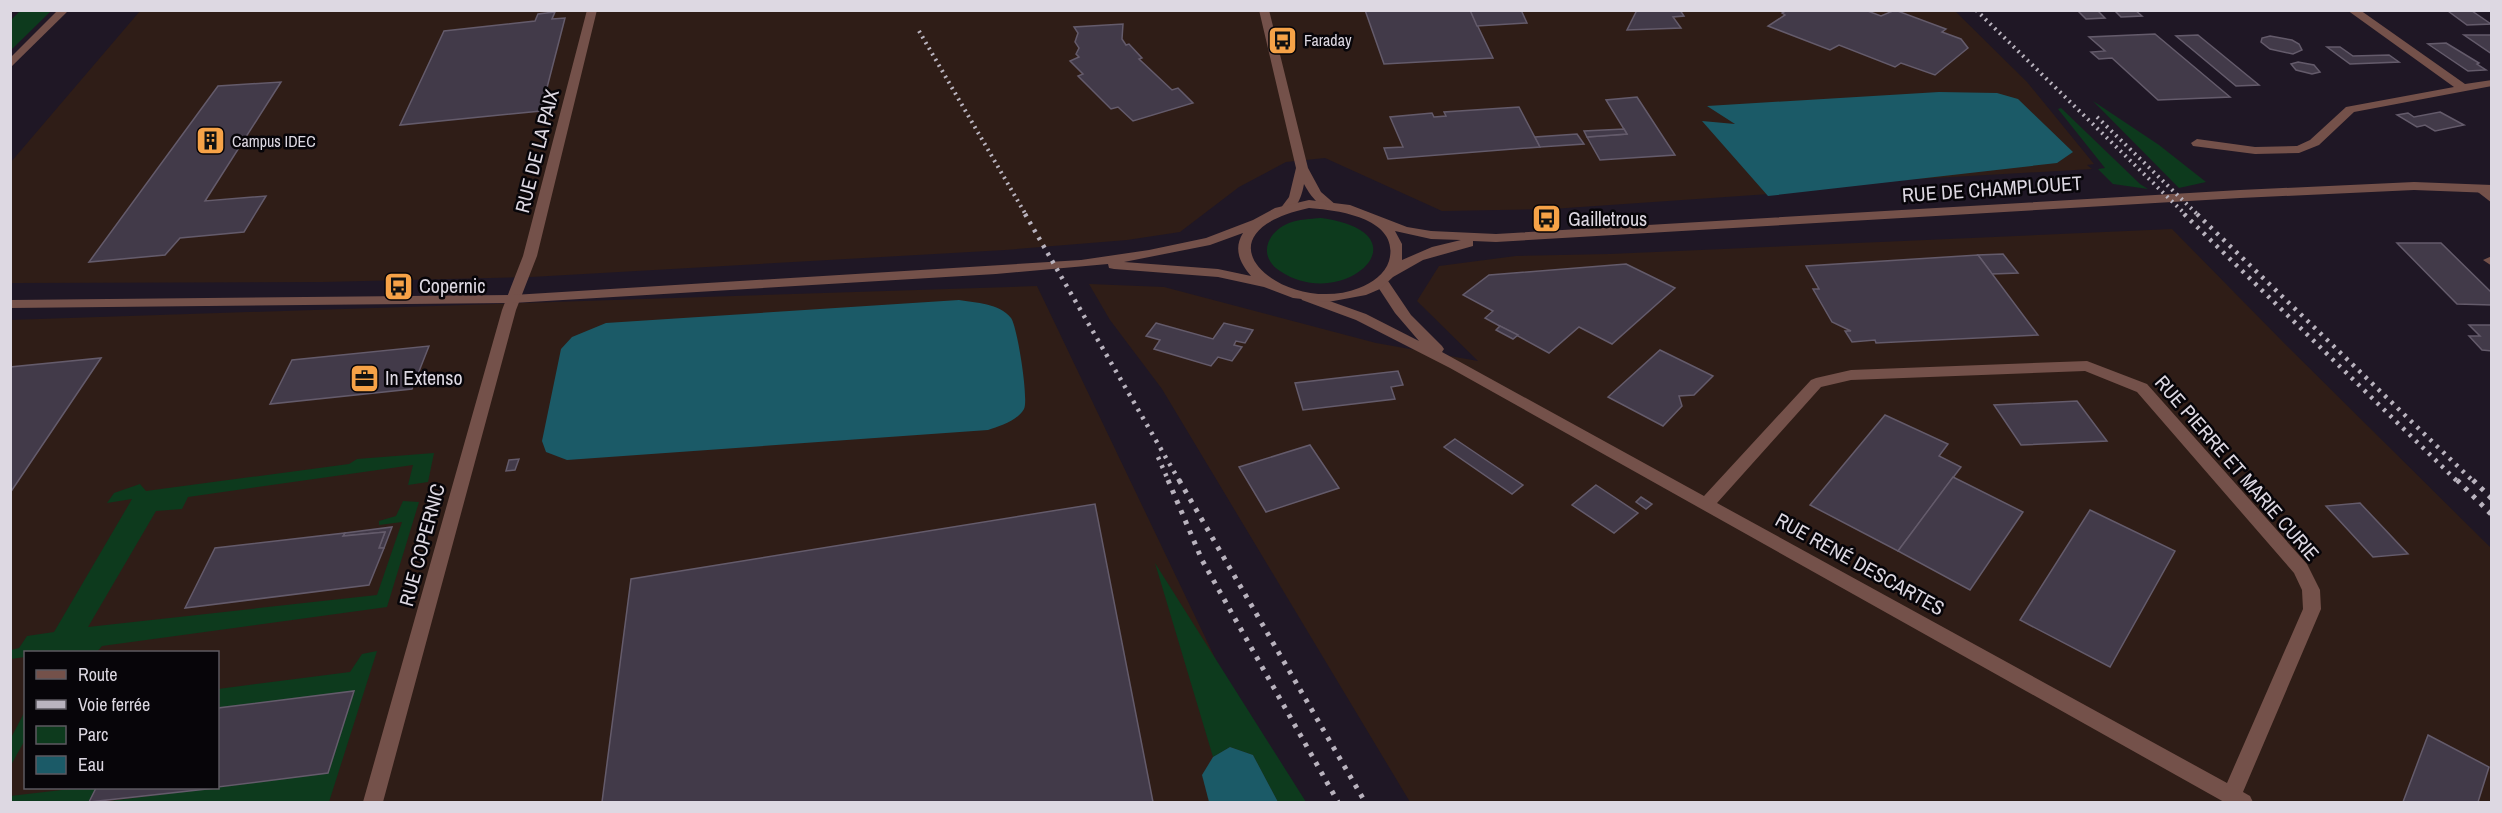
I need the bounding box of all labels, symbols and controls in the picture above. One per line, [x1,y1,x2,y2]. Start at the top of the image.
bus stop icon: Faraday [1267,24,1299,56]
place label: Faraday [1304,29,1352,51]
street label: RUE DE LA PAIX [508,86,565,215]
building icon: Campus IDEC [195,125,227,157]
place label: Campus IDEC [232,130,316,152]
street label: RUE DE CHAMPLOUET [1901,169,2083,208]
bus stop icon: Gailletrous [1531,203,1563,235]
place label: Gailletrous [1568,205,1647,232]
bus stop icon: Copernic [382,270,414,302]
place label: Copernic [419,272,486,299]
office icon: In Extenso [348,362,380,394]
place label: In Extenso [385,364,463,391]
street label: RUE PIERRE ET MARIE CURIE [2149,369,2325,566]
street label: RUE COPERNIC [392,480,451,609]
street label: RUE RENÉ DESCARTES [1771,506,1950,621]
legend [24,651,219,789]
text: Route [78,662,117,687]
text: Voie ferrée [78,692,150,717]
text: Parc [78,722,108,747]
text: Eau [78,752,104,777]

